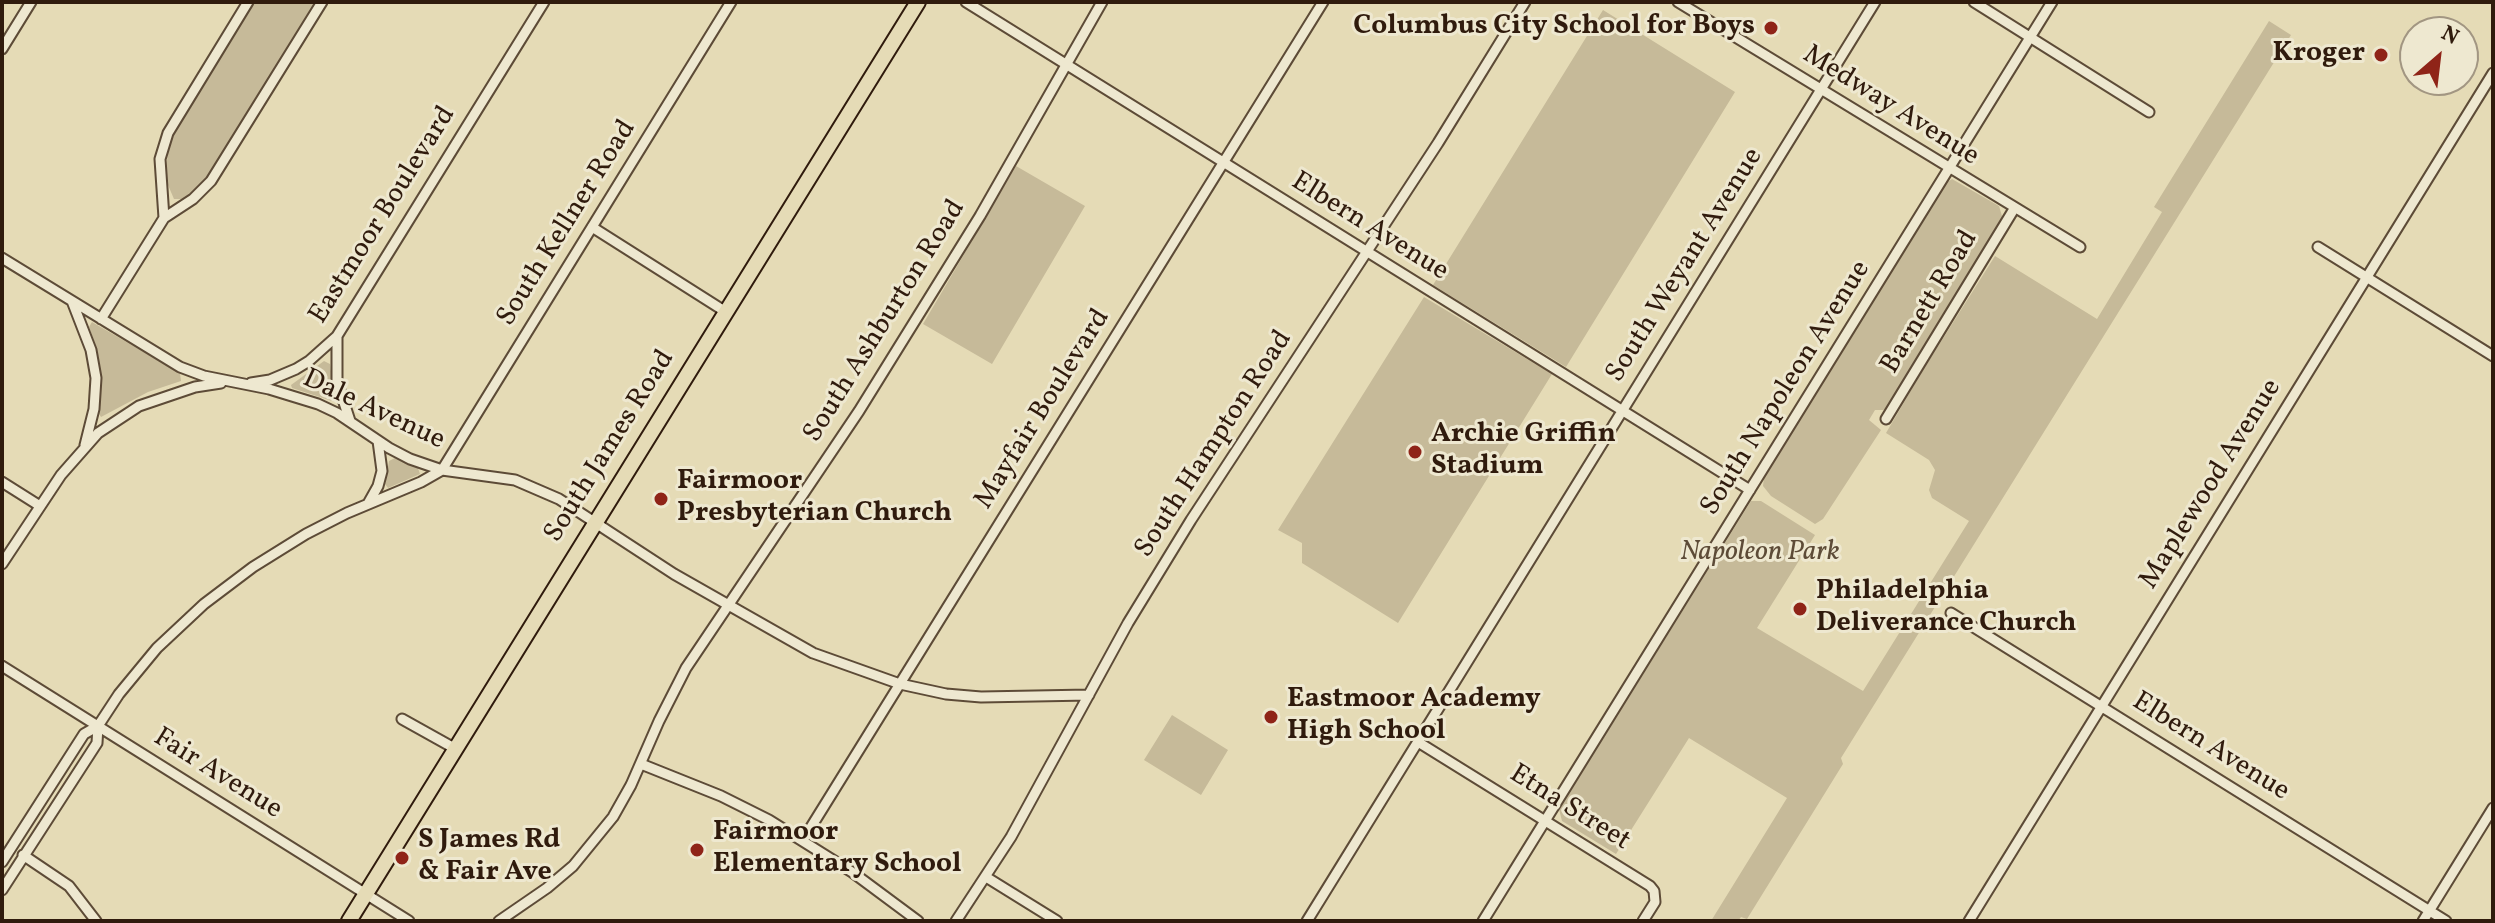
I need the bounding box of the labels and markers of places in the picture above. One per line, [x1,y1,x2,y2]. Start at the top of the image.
place label: Columbus City School for Boys [1353,11,1755,45]
marker: Columbus City School for Boys [1762,19,1780,37]
place label: Kroger [2272,38,2365,72]
marker: Kroger [2372,46,2390,64]
place label: Archie Griffin Stadium [1431,419,1616,485]
marker: Archie Griffin Stadium [1406,443,1424,461]
place label: Fairmoor Presbyterian Church [677,466,952,532]
marker: Fairmoor Presbyterian Church [652,490,670,508]
place label: Philadelphia Deliverance Church [1816,576,2076,642]
marker: Philadelphia Deliverance Church [1791,600,1809,618]
place label: Eastmoor Academy High School [1287,684,1541,750]
marker: Eastmoor Academy High School [1262,708,1280,726]
place label: Fairmoor Elementary School [713,817,962,883]
place label: S James Rd & Fair Ave [418,825,560,891]
marker: Fairmoor Elementary School [688,841,706,859]
marker: S James Rd & Fair Ave [393,849,411,867]

